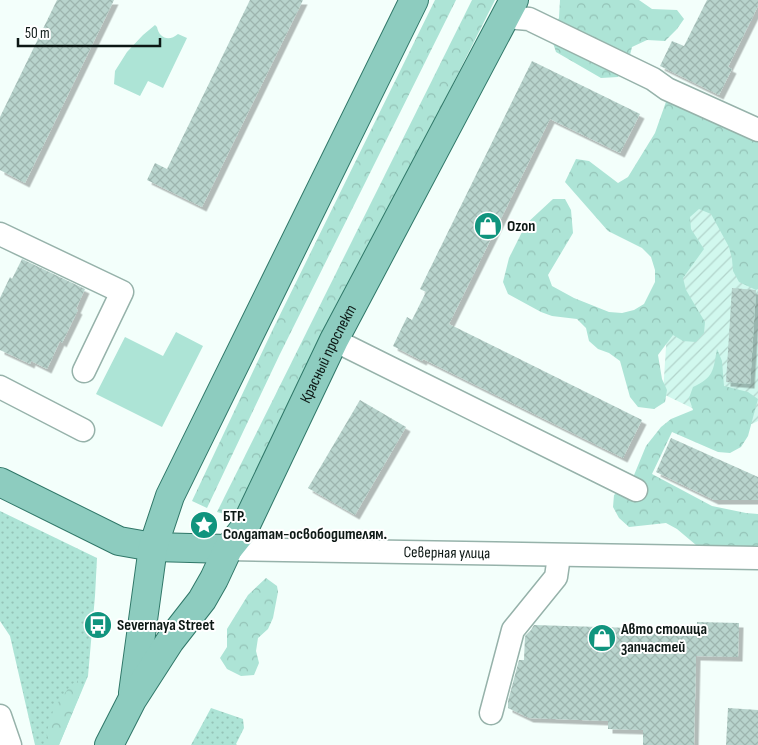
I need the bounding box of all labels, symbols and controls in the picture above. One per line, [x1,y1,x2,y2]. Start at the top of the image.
scale bar [18,15,160,47]
text: 50 m [25,24,50,43]
shop icon: Ozon [473,211,503,241]
place label: Ozon [507,217,535,236]
street label: Красный проспект [296,301,361,406]
place label: БТР. Солдатам-освободителям. [223,507,387,544]
place icon: БТР. Солдатам-освободителям. [189,510,219,540]
street label: Северная улица [403,542,491,563]
bus stop icon: Severnaya Street [83,610,113,640]
place label: Severnaya Street [117,616,215,635]
place label: Авто столица запчастей [620,620,707,657]
shop icon: Авто столица запчастей [587,623,617,653]

